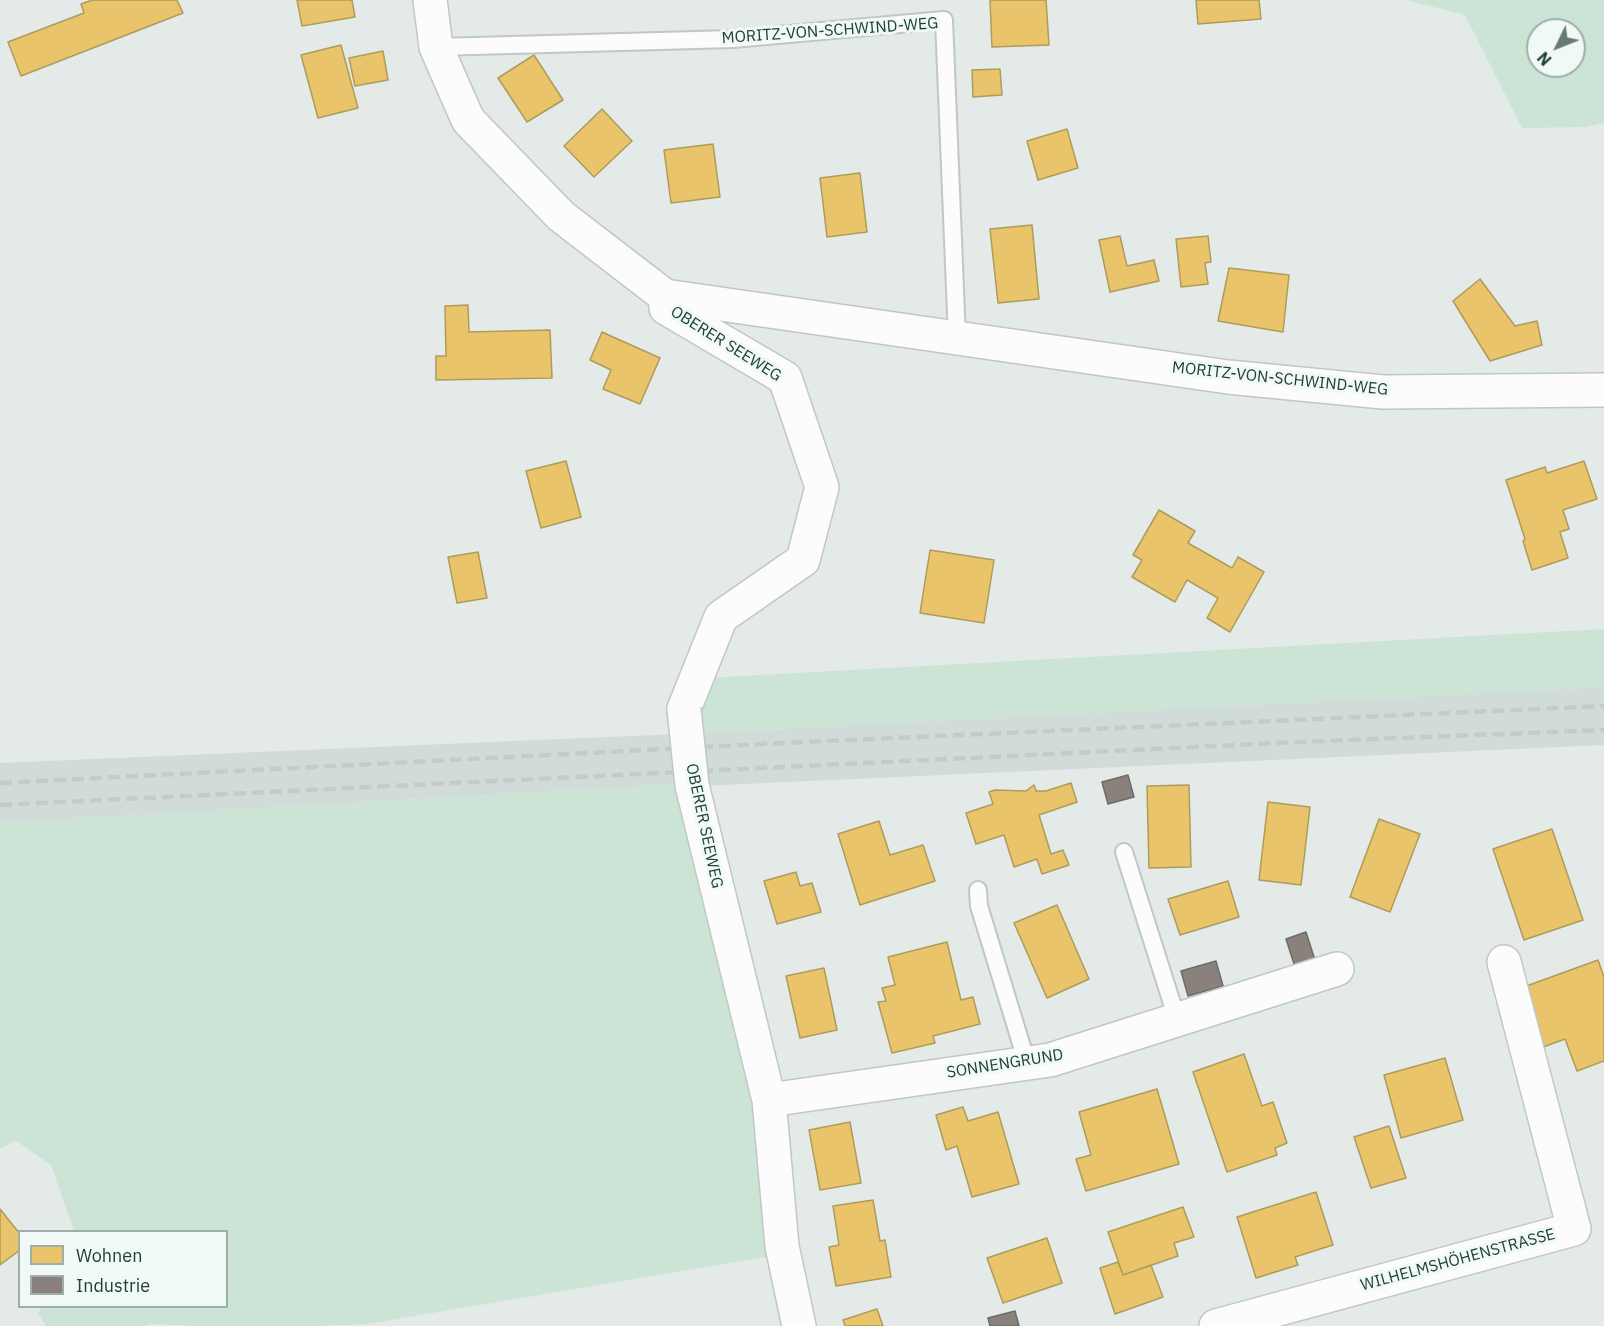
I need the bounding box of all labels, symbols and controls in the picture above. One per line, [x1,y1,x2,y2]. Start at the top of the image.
street label: MORITZ-VON-SCHWIND-WEG [721,14,939,48]
north arrow [1526,18,1586,78]
text: N [1533,48,1556,70]
street label: OBERER SEEWEG [667,302,785,386]
street label: MORITZ-VON-SCHWIND-WEG [1171,358,1389,400]
street label: OBERER SEEWEG [681,762,727,890]
street label: SONNENGRUND [945,1045,1065,1083]
street label: WILHELMSHÖHENSTRASSE [1359,1225,1557,1295]
legend [18,1230,228,1308]
text: Wohnen [76,1244,142,1267]
text: Industrie [76,1274,150,1297]

